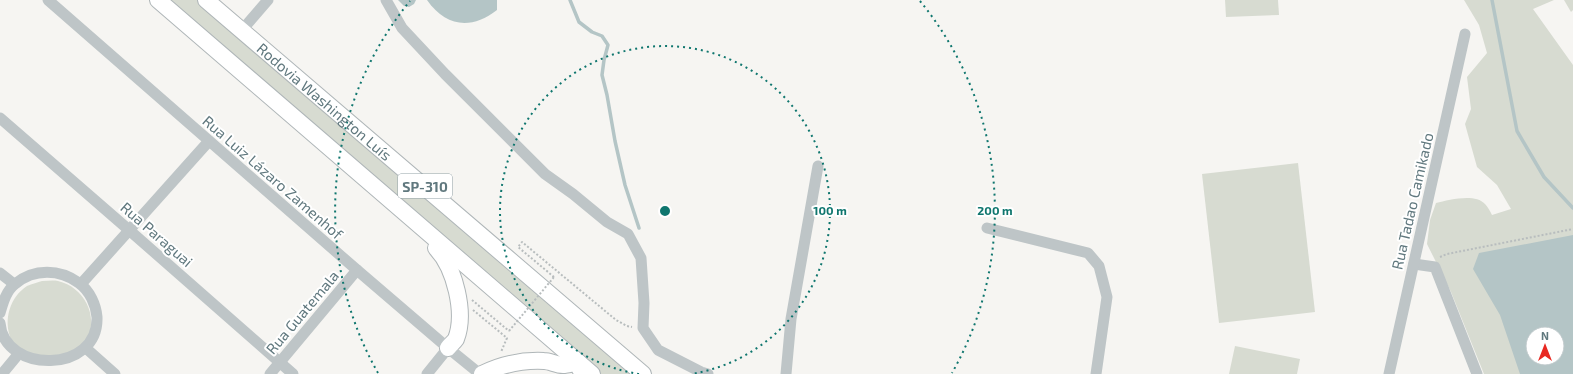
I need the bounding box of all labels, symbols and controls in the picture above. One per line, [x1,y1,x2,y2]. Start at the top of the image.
street label: Rodovia Washington Luís [254,39,395,164]
street label: Rua Luiz Lázaro Zamenhof [199,111,347,243]
street label: Rua Tadao Camikado [1387,131,1437,271]
road number: SP-310 [398,174,452,198]
street label: Rua Paraguai [117,198,197,270]
text: 100 m [813,203,847,217]
text: 200 m [977,203,1013,217]
centre of rings [658,204,672,218]
street label: Rua Guatemala [262,267,342,357]
north arrow [1525,326,1565,366]
text: N [1541,329,1549,342]

